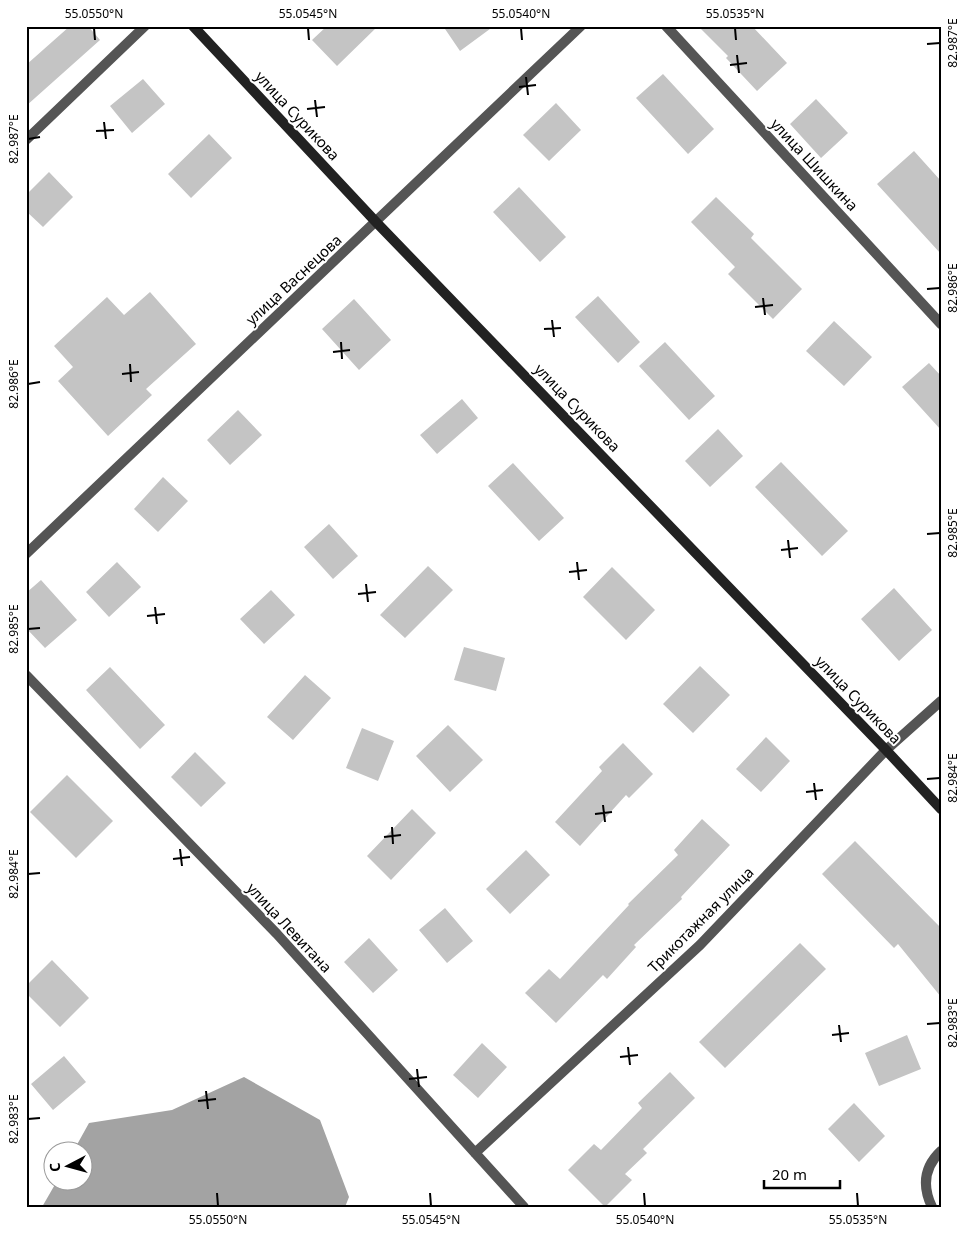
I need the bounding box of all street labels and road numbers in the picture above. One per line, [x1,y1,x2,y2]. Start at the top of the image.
street label: улица Сурикова [251,66,344,164]
street label: улица Шишкина [767,114,863,215]
street label: улица Васнецова [241,230,346,329]
street label: улица Сурикова [530,359,625,456]
street label: улица Сурикова [811,651,906,748]
street label: Трикотажная улица [643,862,757,976]
street label: улица Левитана [243,878,337,976]

